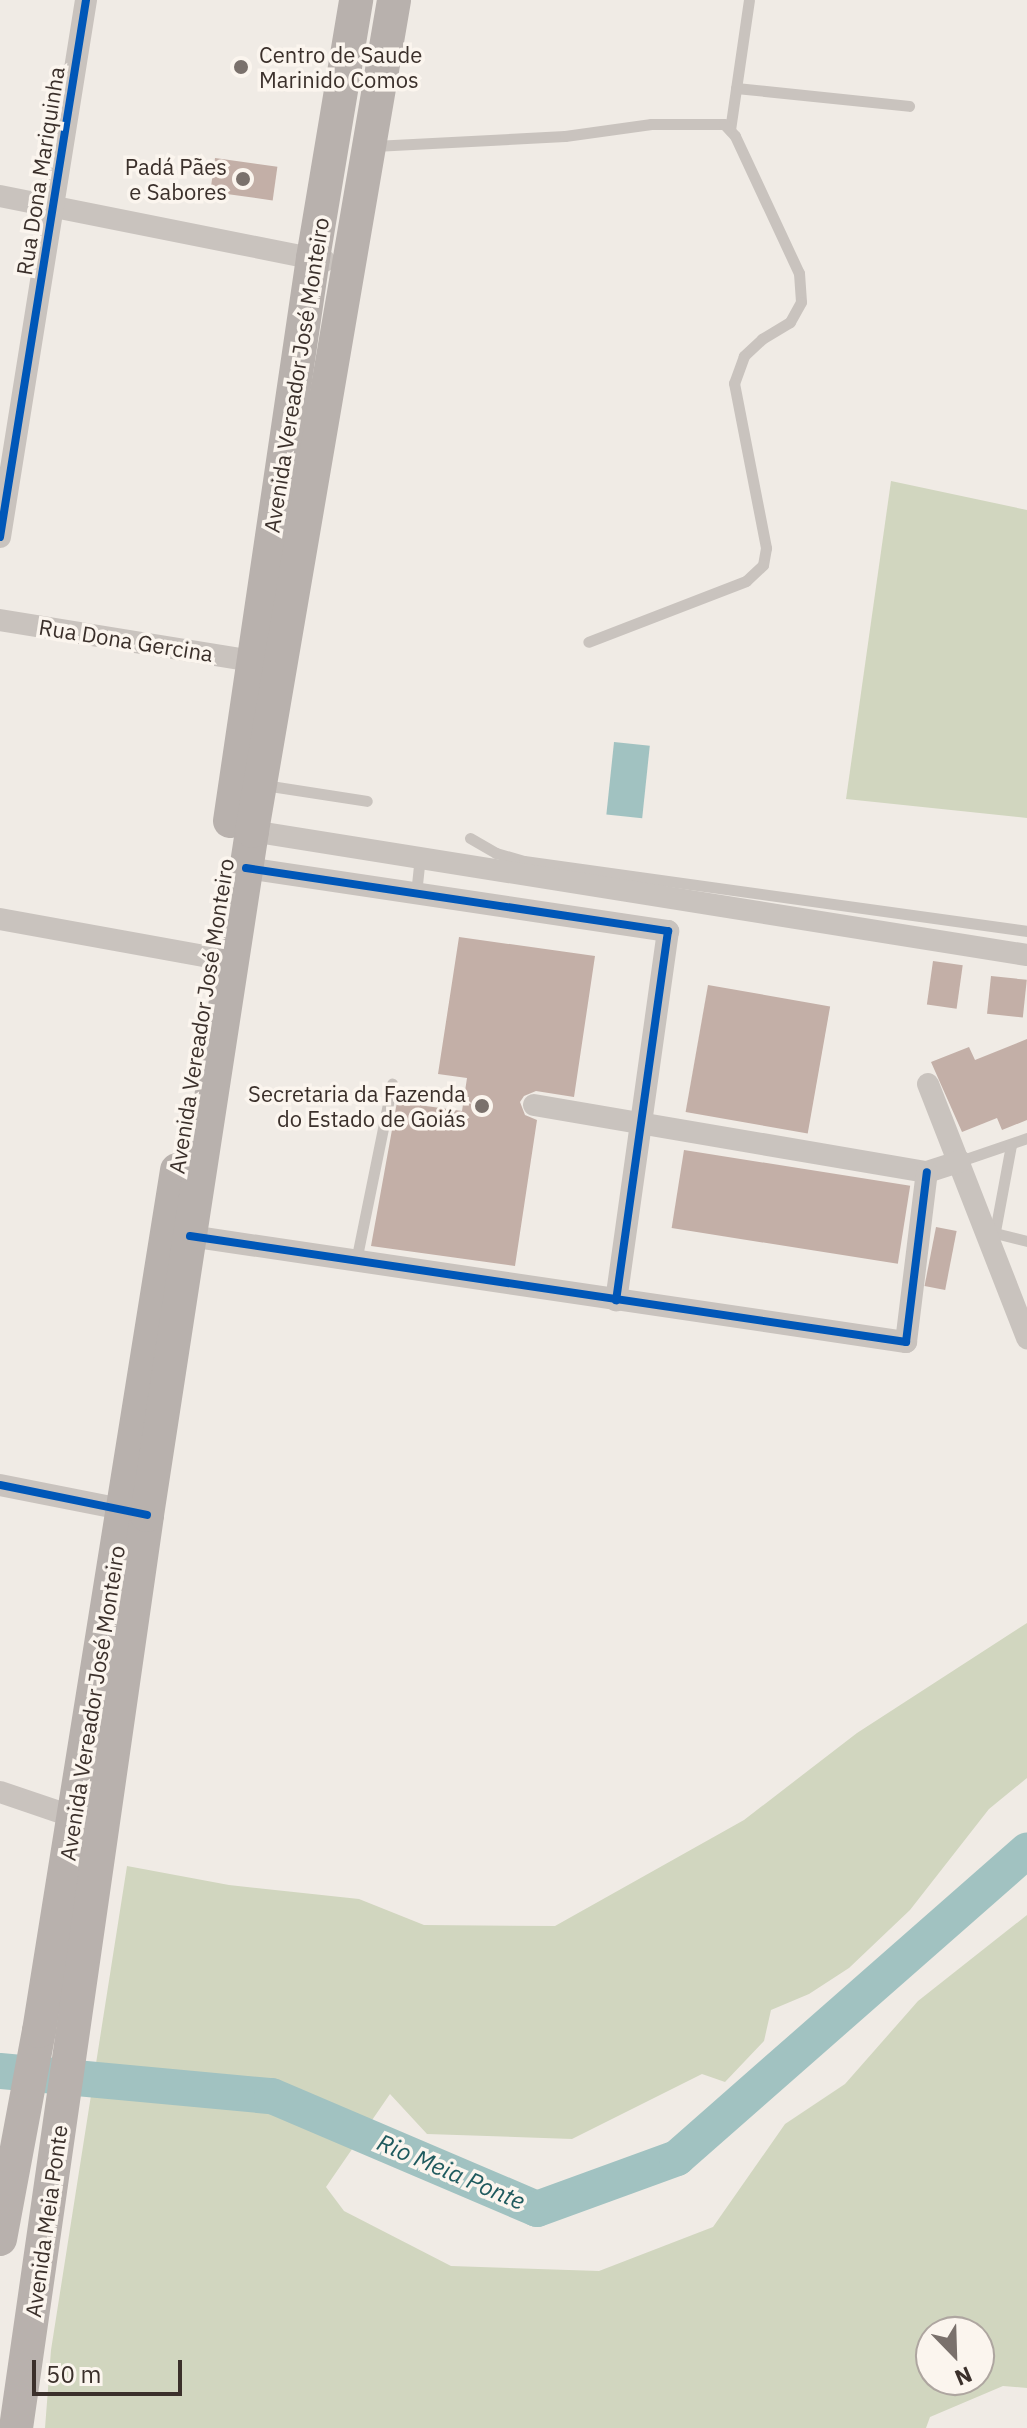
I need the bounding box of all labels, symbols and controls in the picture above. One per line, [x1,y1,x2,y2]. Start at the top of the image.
place label: Centro de Saude Marinido Comos [259,41,422,92]
marker: Centro de Saude Marinido Comos [230,56,252,78]
street label: Rua Dona Mariquinha [10,65,70,277]
place label: Padá Pães e Sabores [125,153,227,204]
marker: Padá Pães e Sabores [234,170,252,188]
street label: Avenida Vereador José Monteiro [258,216,334,534]
street label: Rua Dona Gercina [37,613,215,667]
street label: Avenida Vereador José Monteiro [163,857,239,1175]
place label: Secretaria da Fazenda do Estado de Goiás [248,1080,466,1132]
marker: Secretaria da Fazenda do Estado de Goiás [473,1097,491,1115]
street label: Avenida Vereador José Monteiro [54,1544,130,1862]
street label: Avenida Meia Ponte [19,2123,73,2319]
water label: Rio Meia Ponte [373,2128,529,2216]
north arrow [915,2316,995,2396]
scale bar [36,2344,186,2394]
text: 50 m [46,2358,101,2390]
text: N [951,2360,977,2393]

